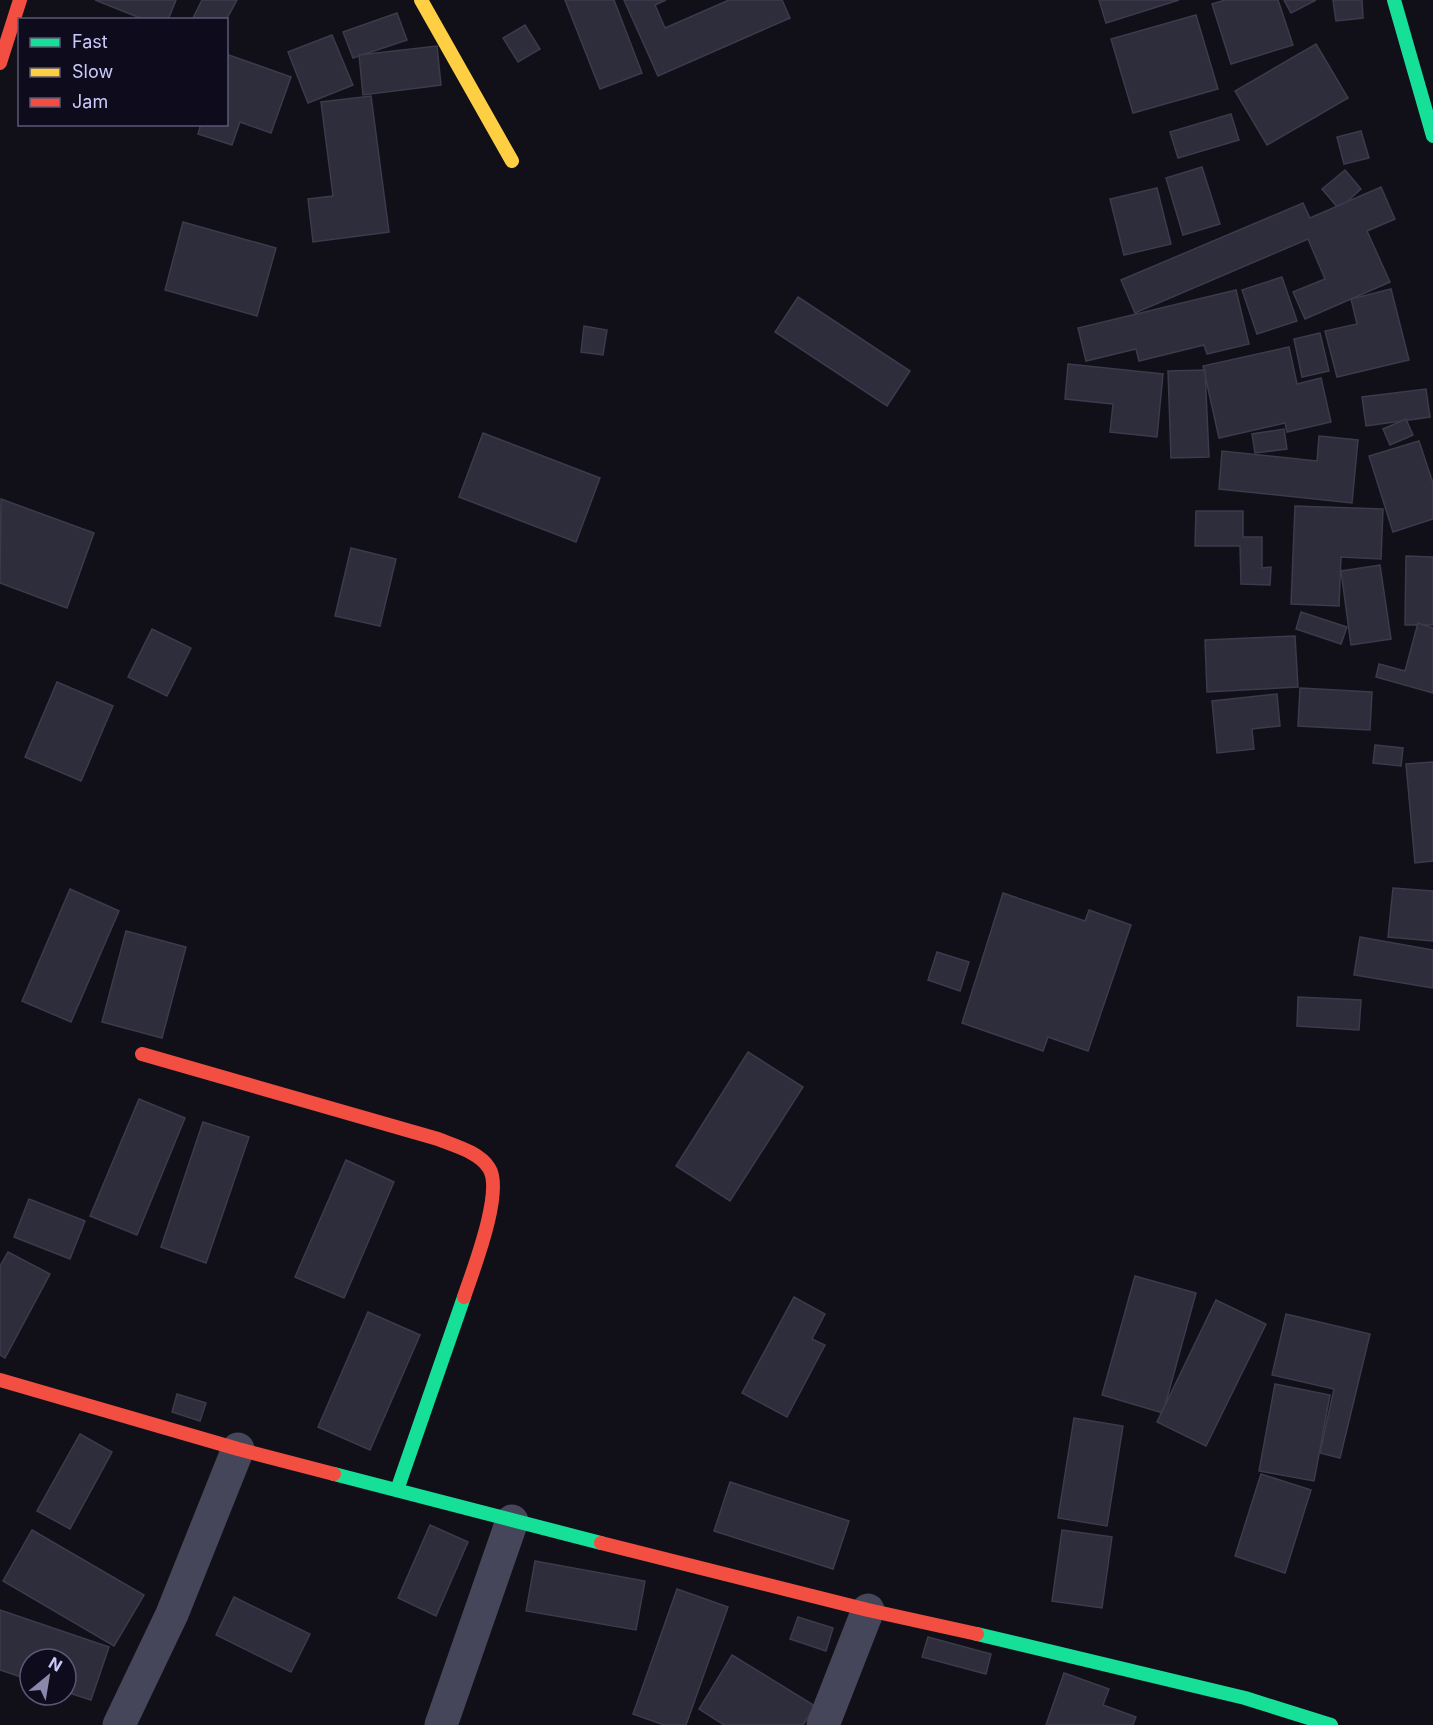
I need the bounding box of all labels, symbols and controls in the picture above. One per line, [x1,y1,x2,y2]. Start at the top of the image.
legend [18,18,228,126]
text: Fast [72,31,108,52]
text: Slow [72,61,113,82]
text: Jam [72,91,108,112]
north arrow [18,1647,78,1707]
text: N [45,1652,66,1676]

